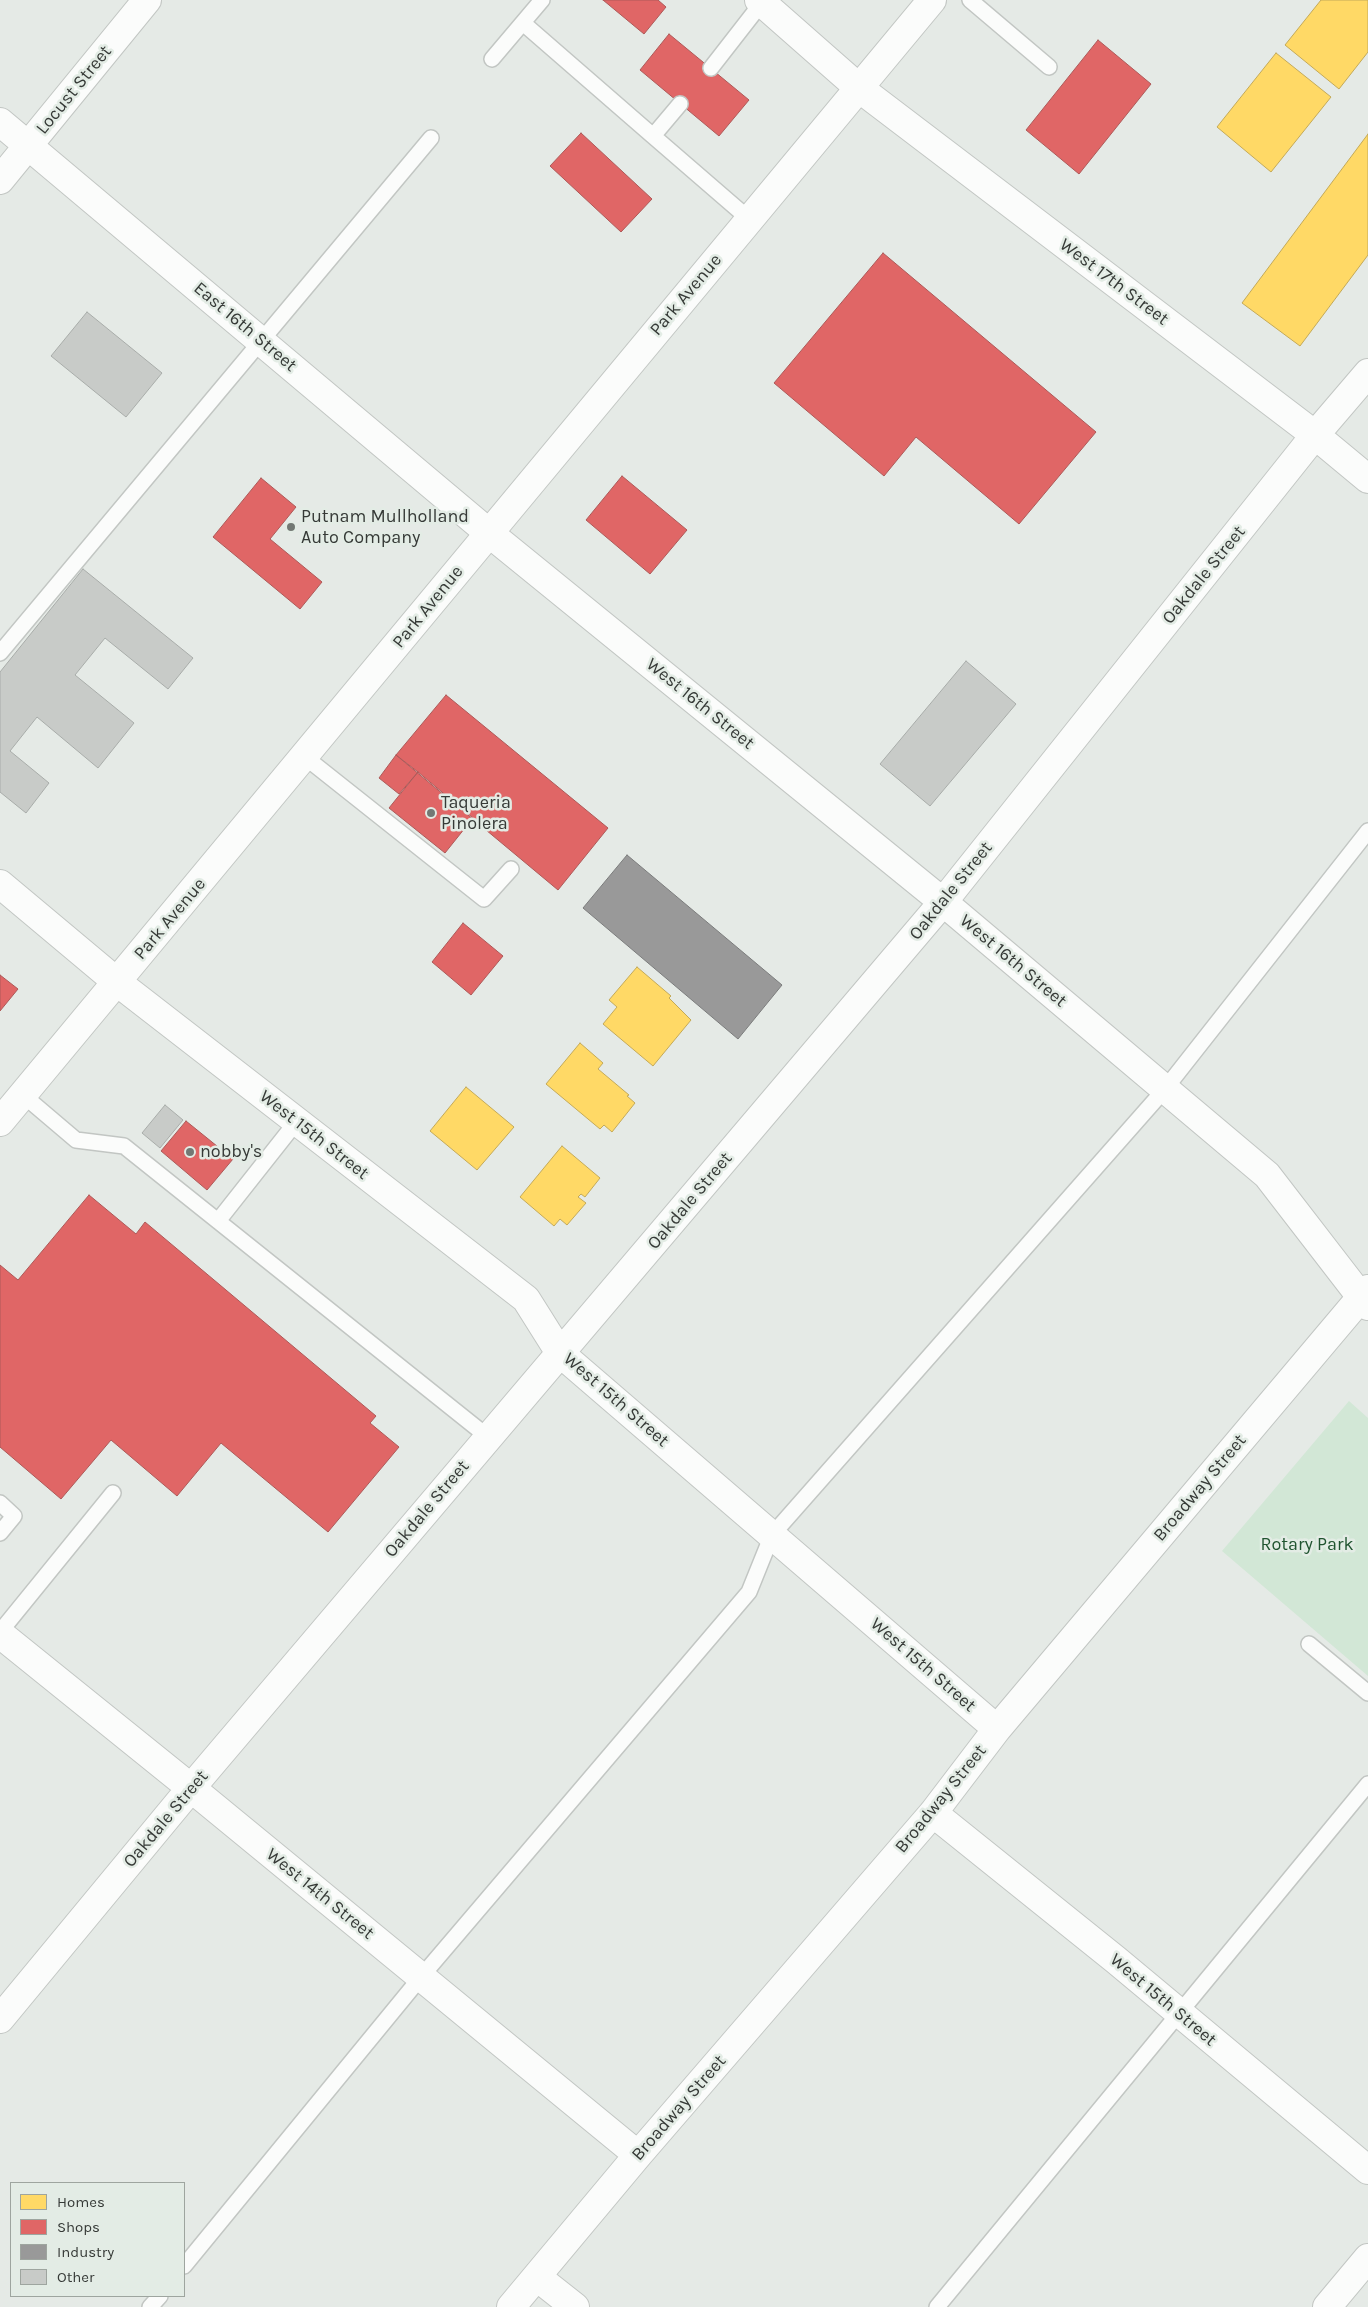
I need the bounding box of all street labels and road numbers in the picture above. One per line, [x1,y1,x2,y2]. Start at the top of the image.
street label: Locust Street [32,41,116,139]
street label: West 17th Street [1055,234,1173,330]
street label: Park Avenue [646,250,726,340]
street label: East 16th Street [189,278,301,376]
street label: Oakdale Street [1158,521,1250,629]
street label: Park Avenue [388,561,468,653]
street label: West 16th Street [642,654,758,754]
street label: Oakdale Street [905,837,997,945]
street label: Park Avenue [130,874,210,964]
street label: West 16th Street [955,910,1071,1012]
street label: West 15th Street [255,1086,373,1184]
street label: Oakdale Street [643,1148,737,1254]
street label: West 15th Street [559,1348,673,1452]
street label: Broadway Street [1149,1430,1251,1546]
street label: Oakdale Street [380,1456,474,1562]
street label: West 15th Street [866,1613,980,1717]
street label: Broadway Street [891,1740,991,1858]
street label: Oakdale Street [119,1766,213,1872]
street label: West 14th Street [262,1844,378,1944]
street label: West 15th Street [1105,1949,1221,2051]
street label: Broadway Street [627,2051,731,2165]

